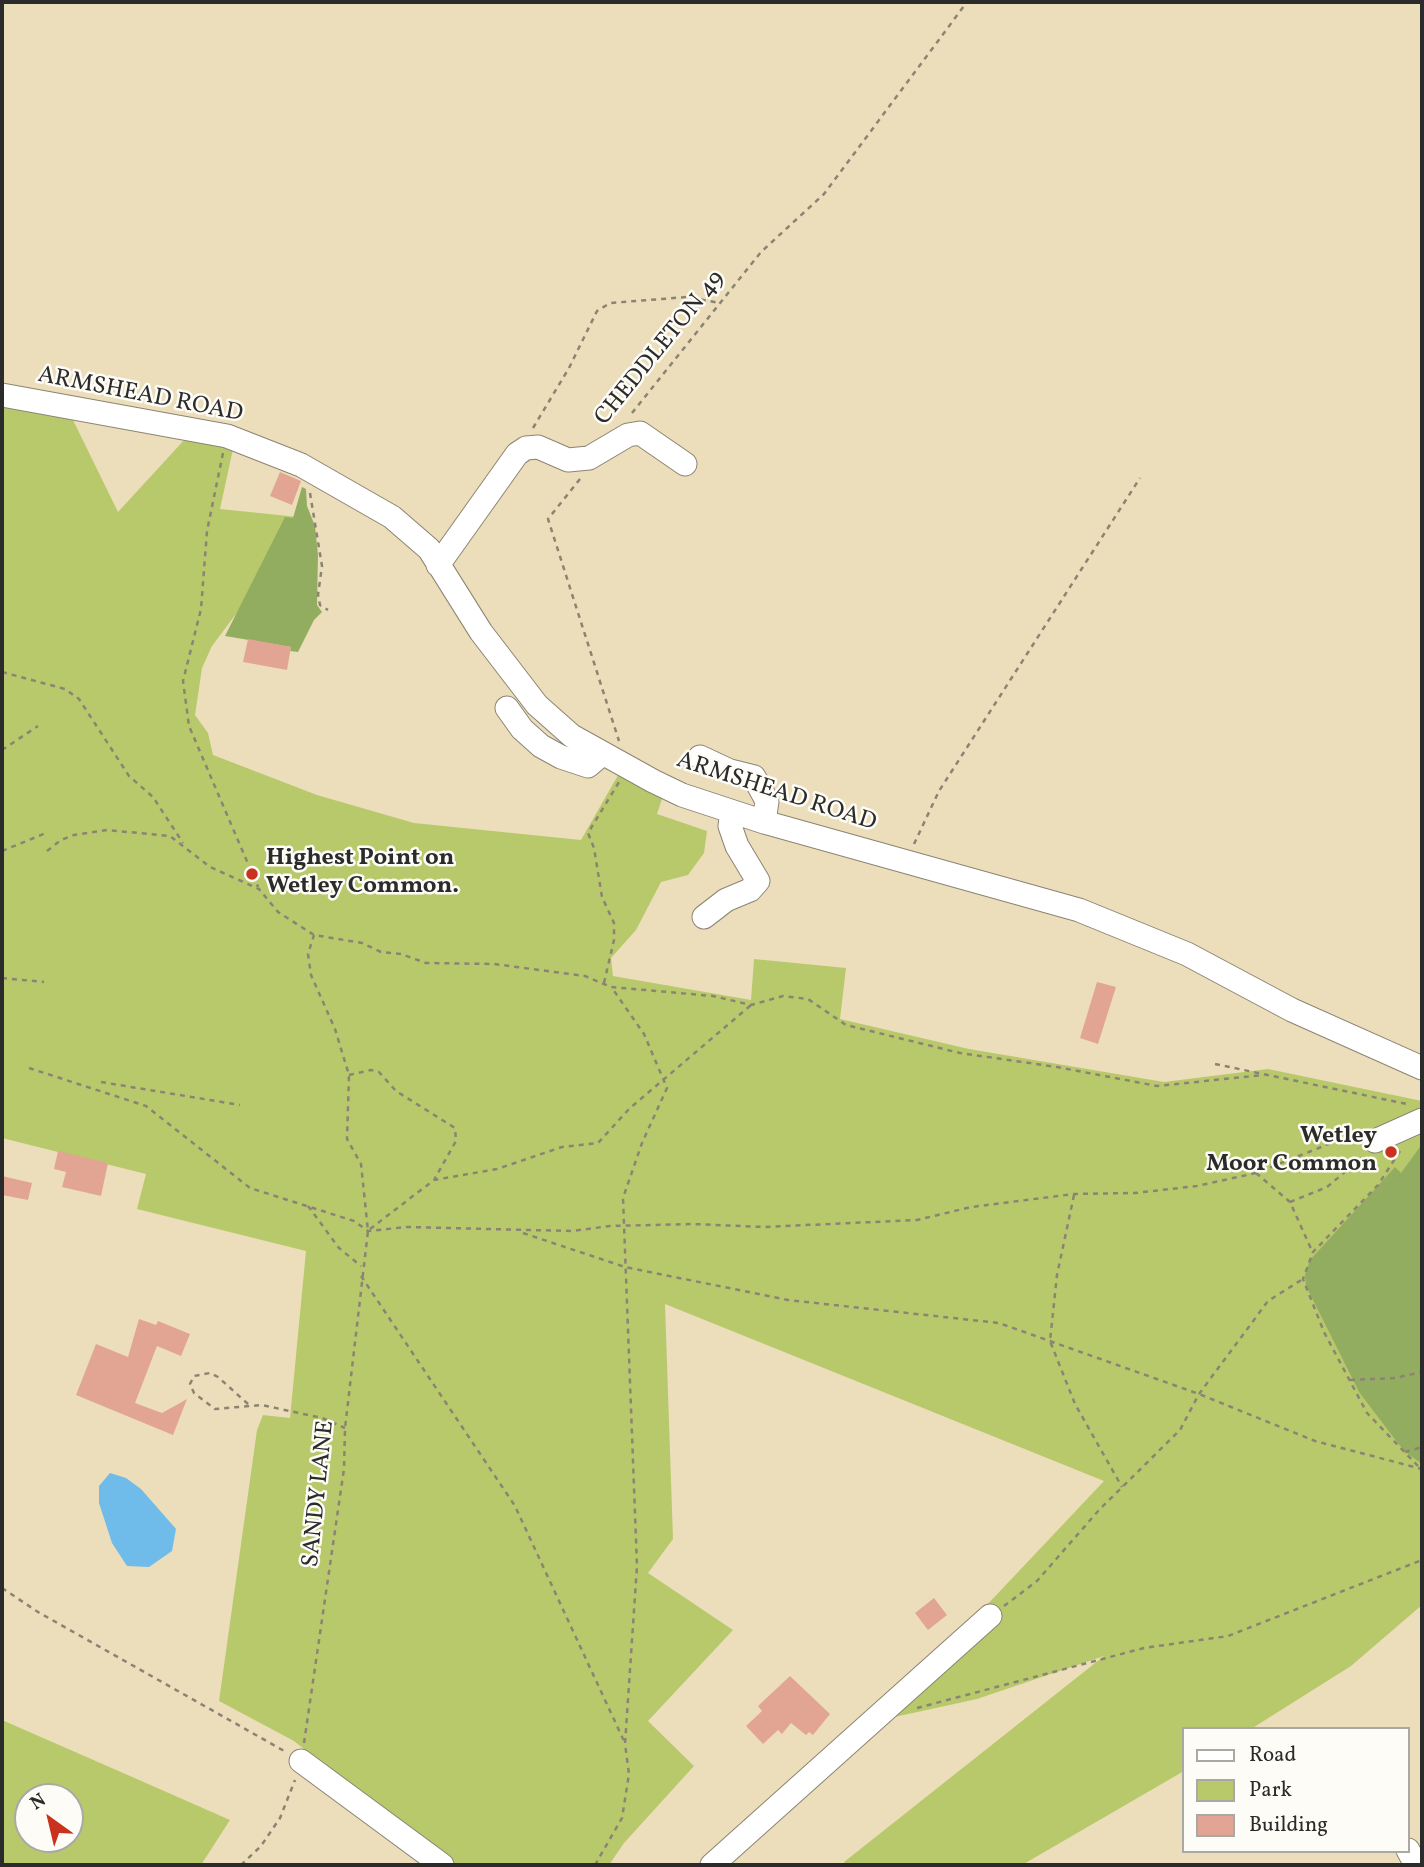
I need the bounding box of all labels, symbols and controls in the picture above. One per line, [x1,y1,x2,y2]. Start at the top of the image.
street label: CHEDDLETON 49 [590,266,732,432]
street label: ARMSHEAD ROAD [35,362,245,430]
street label: ARMSHEAD ROAD [673,747,879,839]
place label: Highest Point on Wetley Common. [266,846,459,902]
marker: Highest Point on Wetley Common. [244,866,260,882]
place label: Wetley Moor Common [1206,1124,1377,1180]
marker: Wetley Moor Common [1383,1144,1399,1160]
street label: SANDY LANE [298,1419,342,1569]
legend [1182,1727,1410,1853]
text: Road [1249,1741,1296,1770]
text: Park [1249,1776,1292,1805]
north arrow [14,1783,84,1853]
text: N [25,1788,51,1817]
text: Building [1249,1811,1328,1840]

